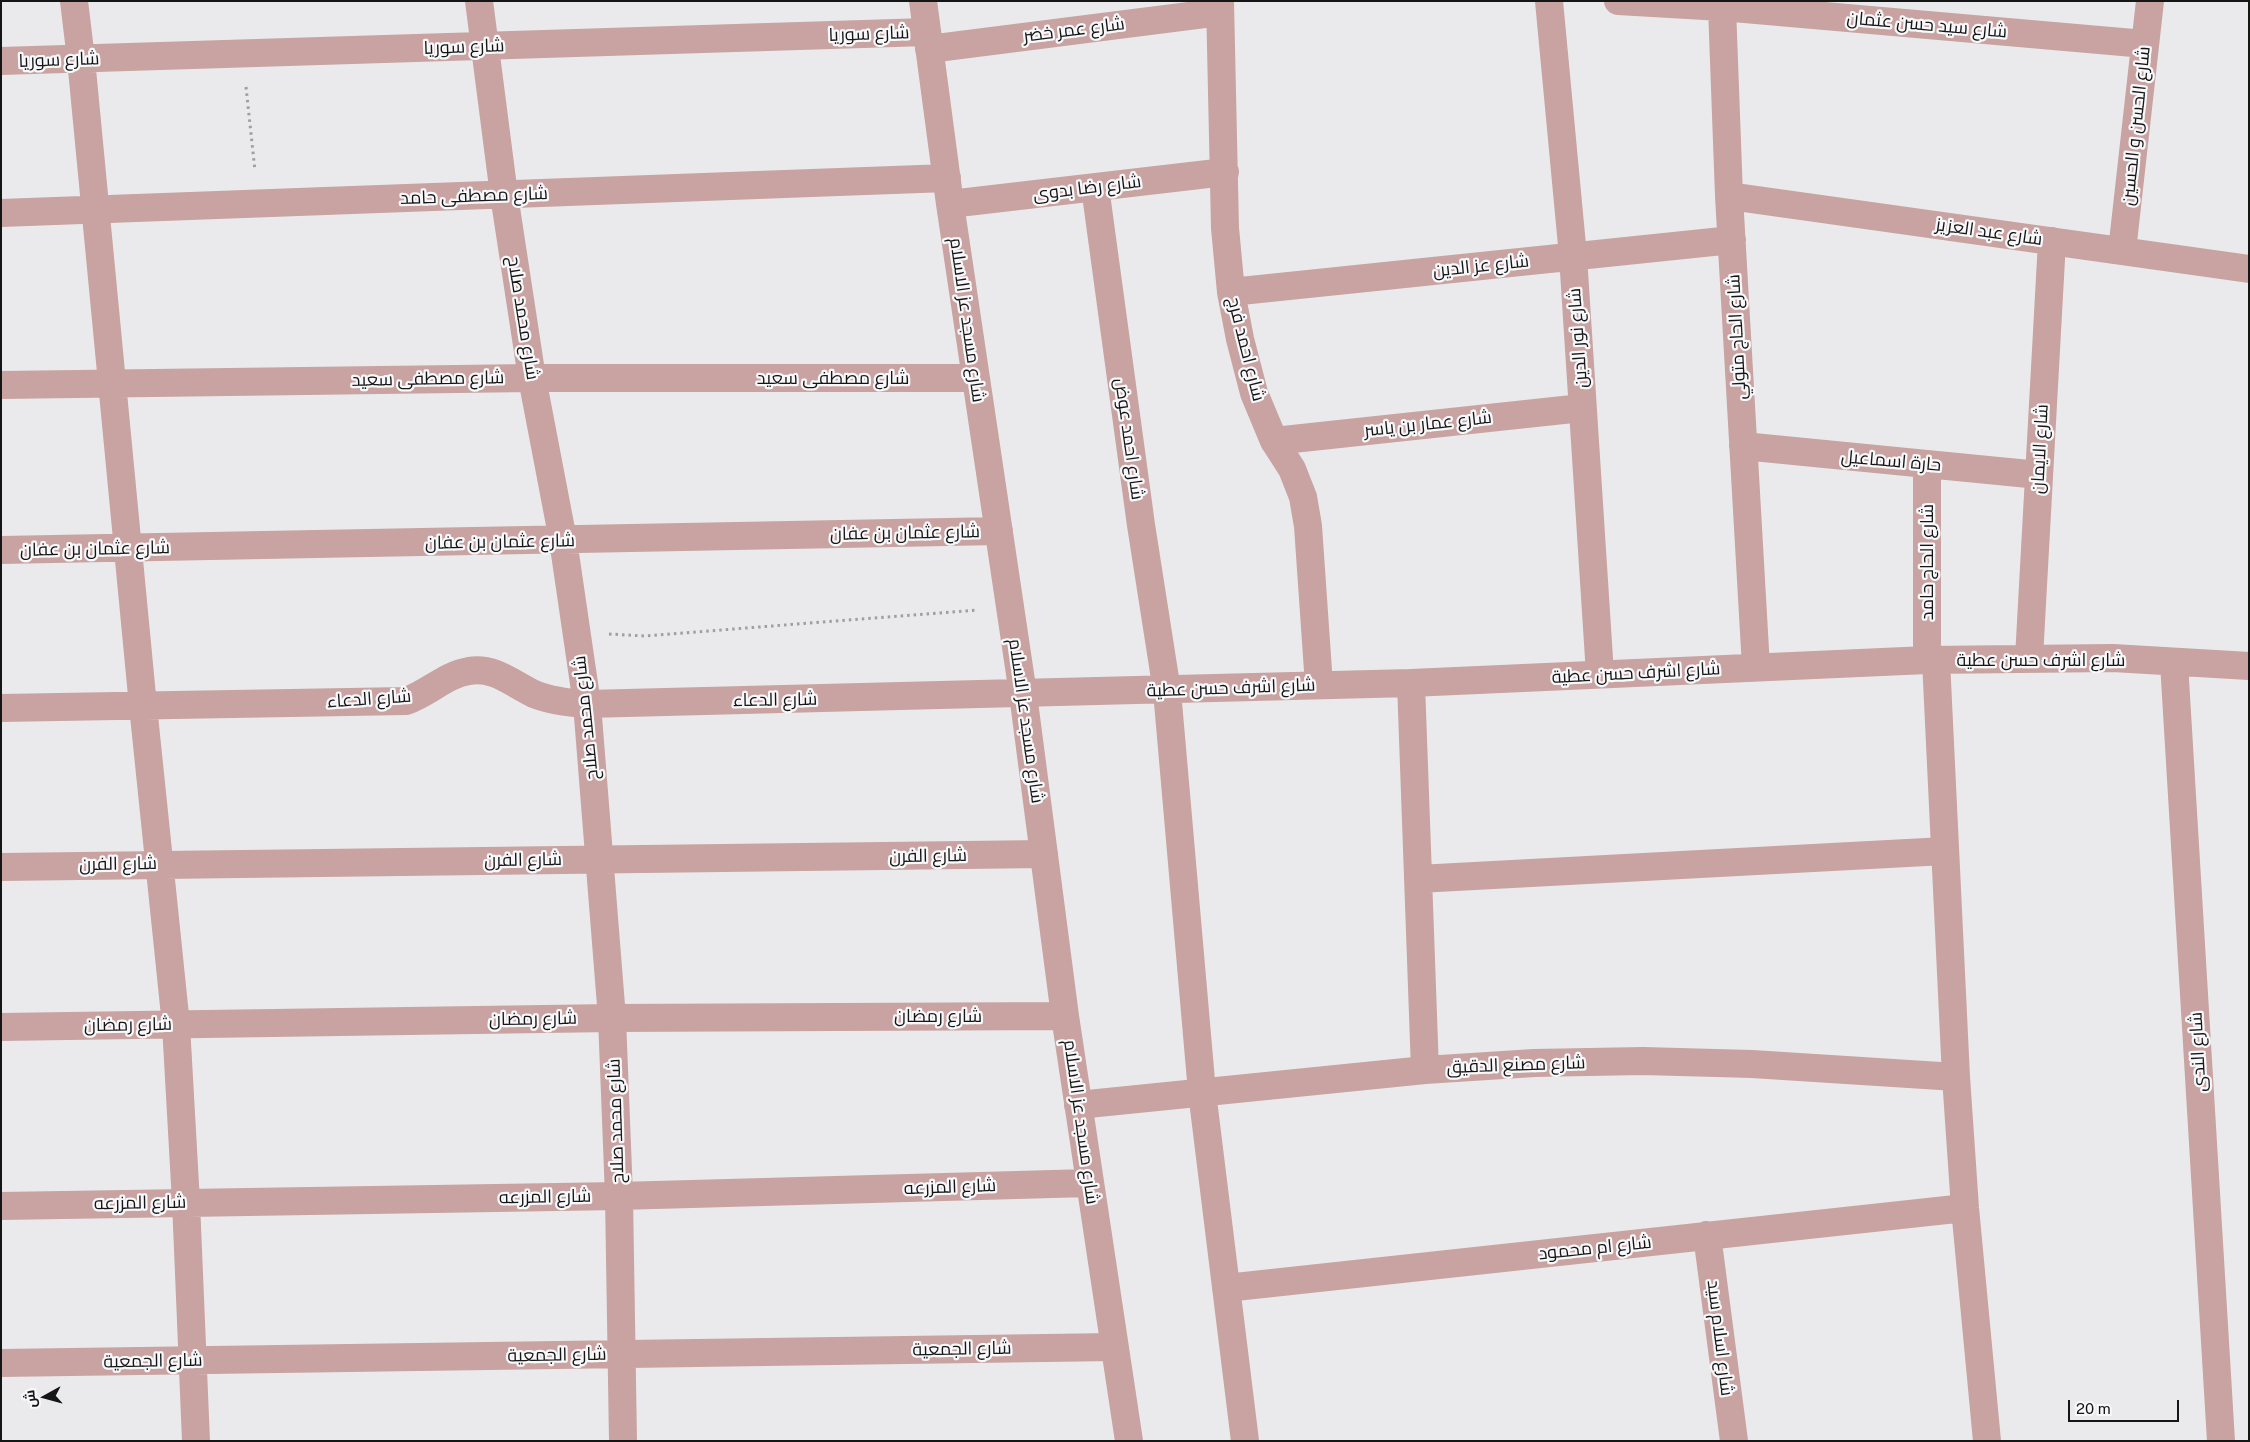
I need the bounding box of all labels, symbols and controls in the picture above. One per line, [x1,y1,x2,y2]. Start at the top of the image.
street label: شارع سيد حسن عثمان [1846,7,2008,43]
street label: شارع عمر خضر [1022,13,1126,47]
street label: شارع سوريا [828,22,910,46]
street label: شارع سوريا [423,35,505,59]
street label: شارع الحسن و الحسين [2117,45,2155,207]
street label: شارع سوريا [18,48,100,72]
street label: شارع رضا بدوى [1032,171,1142,205]
street label: شارع مصطفى حامد [400,183,548,209]
street label: شارع عبد العزيز [1934,214,2044,250]
street label: شارع مسجد عز الاسلام [945,236,989,404]
street label: شارع عز الدين [1432,250,1530,282]
street label: شارع محمد صلاح [503,255,543,381]
street label: شارع الحاج متولي [1723,274,1751,400]
street label: شارع نور الدين [1564,287,1592,389]
street label: شارع احمد فرج [1223,294,1269,404]
street label: شارع مصطفى سعيد [351,367,505,391]
street label: شارع مصطفى سعيد [757,367,909,389]
street label: شارع احمد عوض [1110,377,1148,501]
street label: شارع الايمان [2027,404,2053,494]
street label: شارع عمار بن ياسر [1363,407,1493,441]
street label: حارة اسماعيل [1840,446,1942,476]
street label: شارع الحاج حامد [1916,504,1938,620]
street label: شارع عثمان بن عفان [830,521,980,545]
street label: شارع عثمان بن عفان [425,530,575,554]
street label: شارع عثمان بن عفان [20,537,170,561]
street label: شارع مسجد عز الاسلام [1004,637,1048,805]
street label: شارع اشرف حسن عطية [1957,649,2125,671]
street label: شارع محمد صلاح [569,655,603,781]
street label: شارع اشرف حسن عطية [1551,658,1721,688]
street label: شارع اشرف حسن عطية [1146,674,1316,702]
street label: شارع الدعاء [326,685,412,713]
street label: شارع الدعاء [733,688,817,712]
street label: شارع الفرن [889,845,967,867]
street label: شارع الفرن [484,849,562,871]
street label: شارع الفرن [79,853,157,875]
street label: شارع رمضان [894,1005,982,1027]
street label: شارع رمضان [489,1007,577,1031]
street label: شارع الندى [2185,1011,2211,1093]
street label: شارع رمضان [84,1013,172,1037]
street label: شارع مسجد عز الاسلام [1059,1038,1103,1206]
street label: شارع مصنع الدقيق [1446,1052,1586,1078]
street label: شارع محمد صلاح [603,1058,629,1184]
street label: شارع المزرعه [903,1175,997,1199]
street label: شارع المزرعه [499,1185,591,1209]
street label: شارع المزرعه [94,1191,186,1215]
street label: شارع ام محمود [1537,1231,1653,1265]
street label: شارع اسلام سيد [1702,1279,1738,1397]
street label: شارع الجمعية [912,1337,1012,1361]
street label: شارع الجمعية [507,1343,607,1367]
street label: شارع الجمعية [103,1349,203,1373]
north arrow [20,1372,70,1422]
text: ش [21,1389,39,1409]
scale bar [2070,1390,2181,1422]
text: 20 m [2076,1400,2111,1417]

